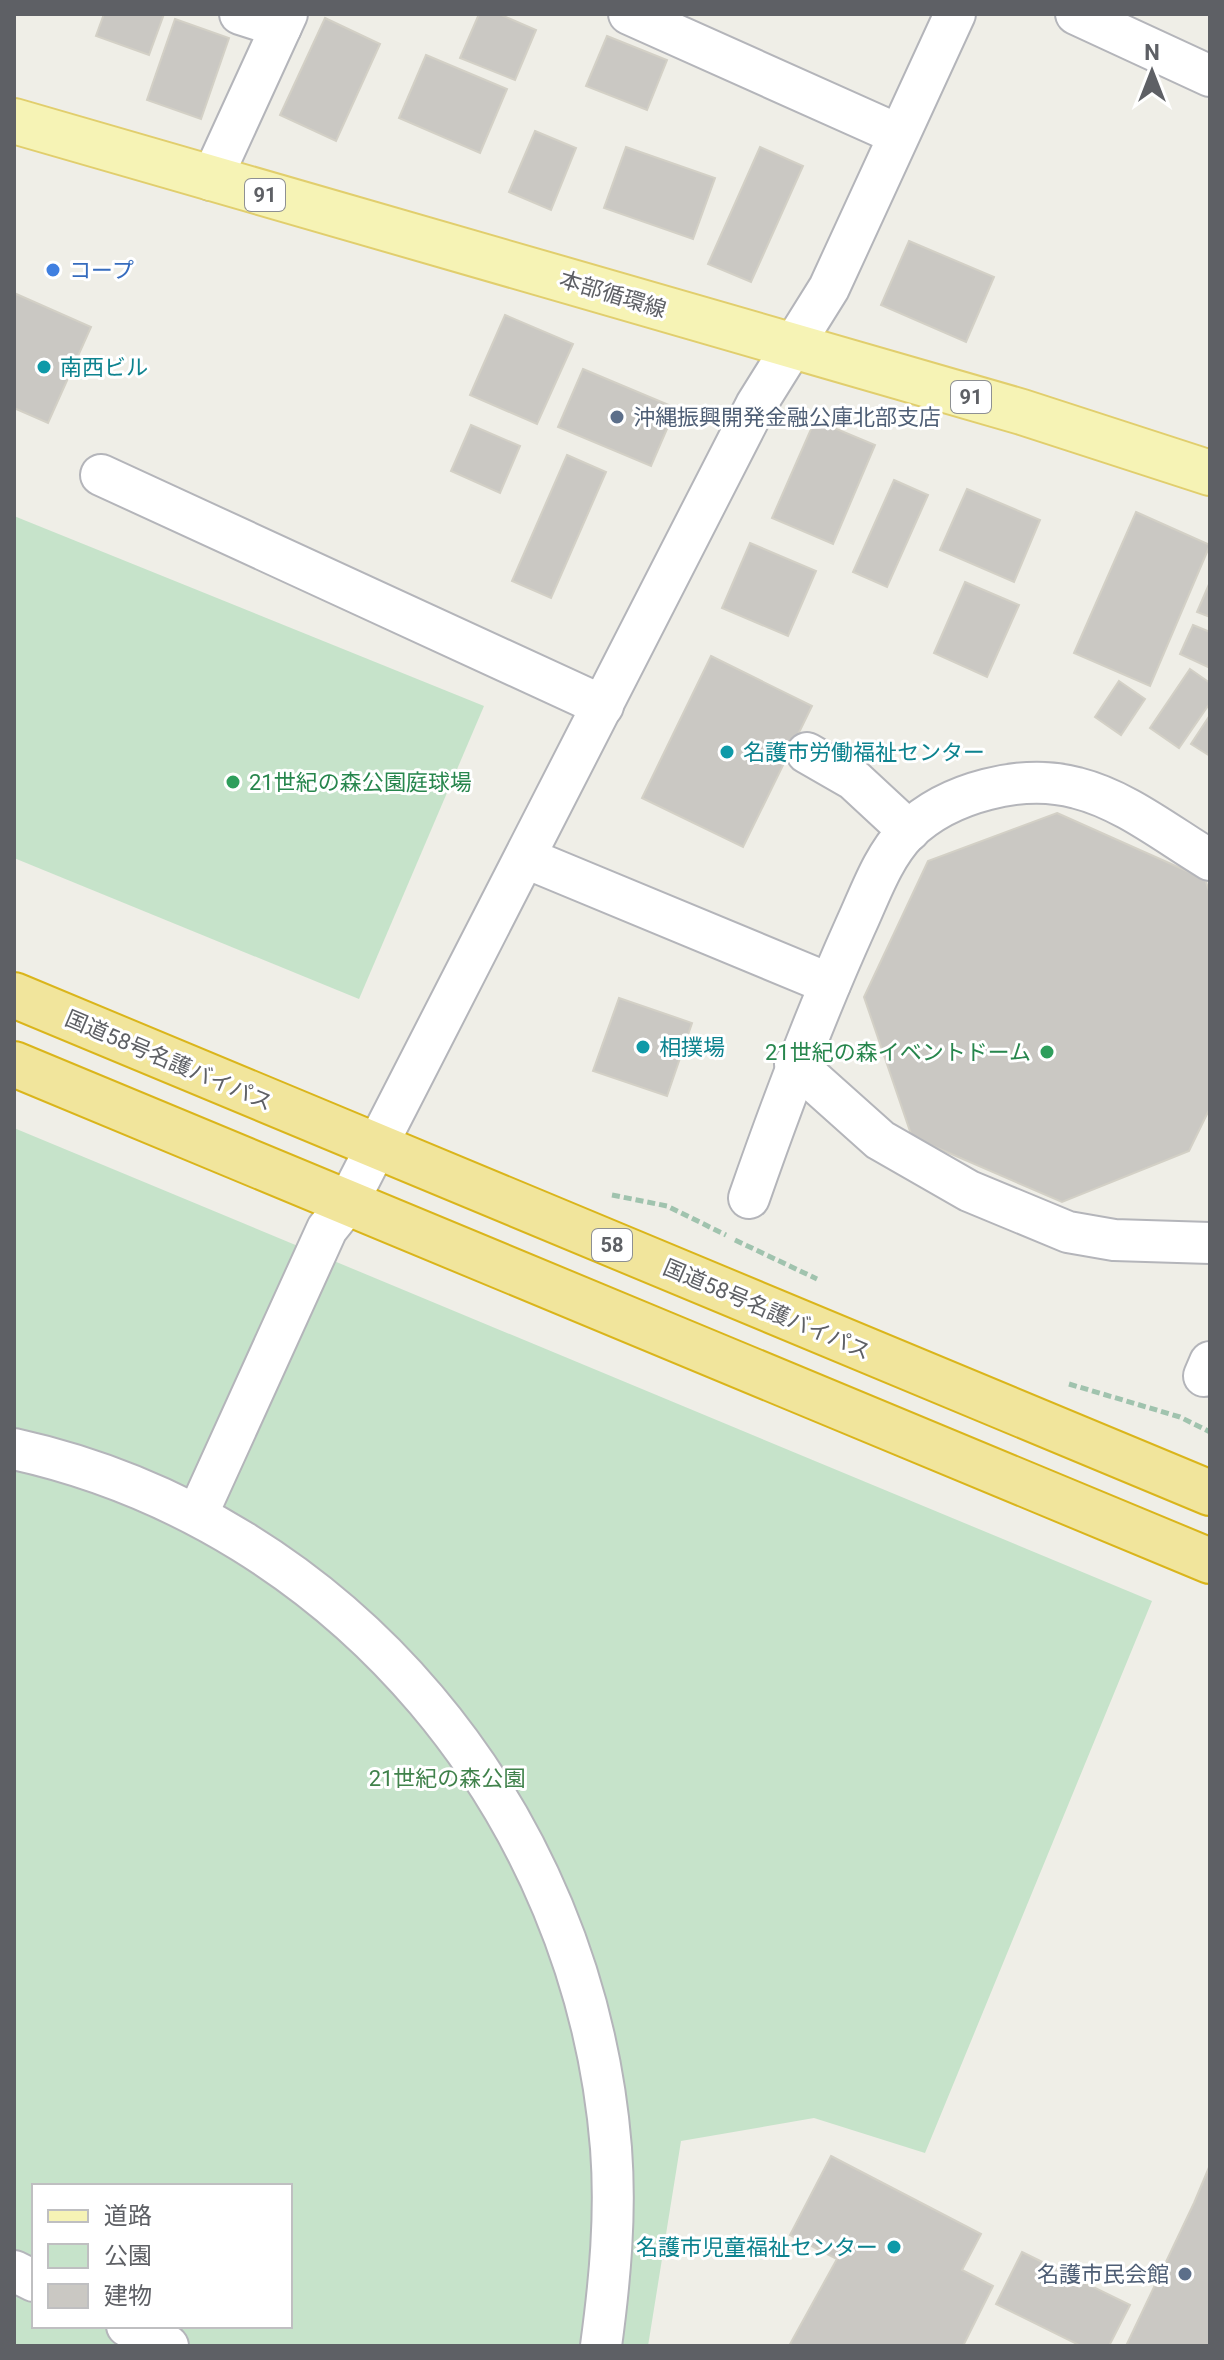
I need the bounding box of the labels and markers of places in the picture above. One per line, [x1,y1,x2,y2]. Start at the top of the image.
place label: コープ [69,258,134,283]
marker: コープ [44,261,62,279]
place label: 南西ビル [60,355,148,380]
marker: 南西ビル [35,358,53,376]
place label: 沖縄振興開発金融公庫北部支店 [633,405,941,430]
marker: 沖縄振興開発金融公庫北部支店 [608,408,626,426]
place label: 名護市労働福祉センター [743,740,985,765]
marker: 名護市労働福祉センター [718,743,736,761]
place label: 21世紀の森公園庭球場 [249,770,472,795]
marker: 21世紀の森公園庭球場 [224,773,242,791]
place label: 相撲場 [659,1035,725,1060]
marker: 相撲場 [634,1038,652,1056]
place label: 21世紀の森イベントドーム [765,1040,1031,1065]
marker: 21世紀の森イベントドーム [1038,1043,1056,1061]
place label: 名護市児童福祉センター [636,2235,878,2260]
marker: 名護市児童福祉センター [885,2238,903,2256]
place label: 名護市民会館 [1037,2262,1169,2287]
marker: 名護市民会館 [1176,2265,1194,2283]

